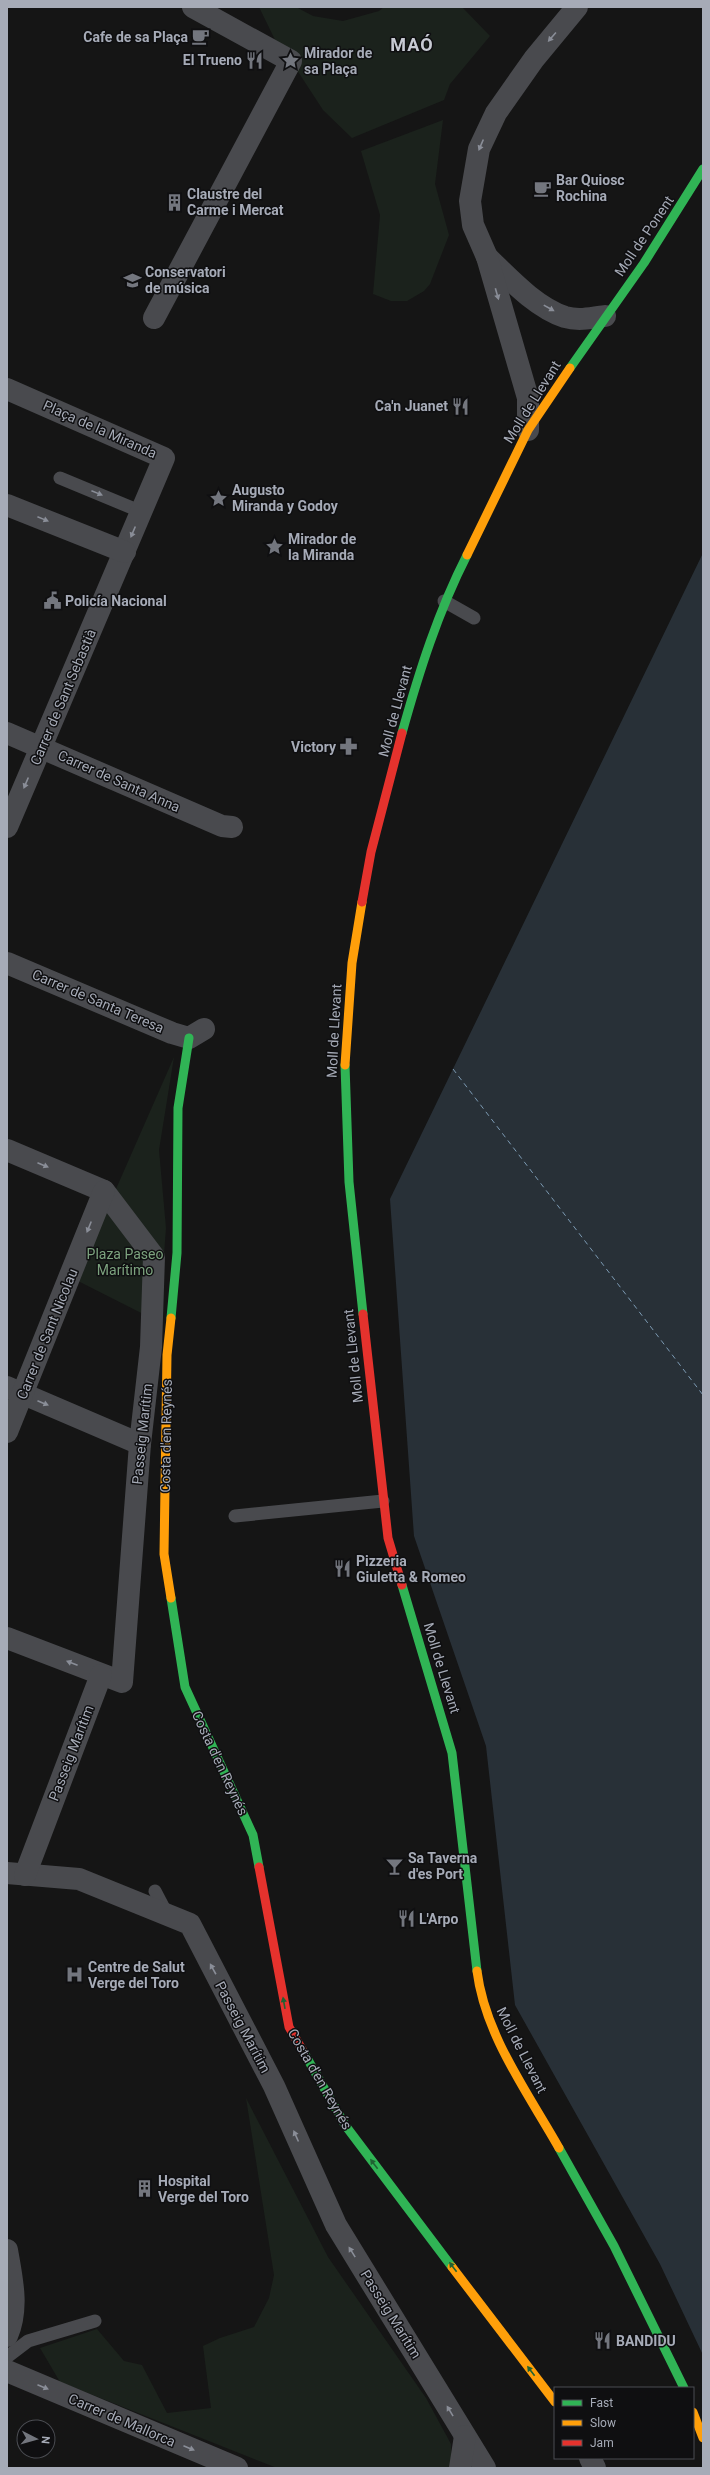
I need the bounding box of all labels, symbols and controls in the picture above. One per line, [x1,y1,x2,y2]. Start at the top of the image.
cafe icon: Cafe de sa Plaça [191,27,211,47]
place label: Cafe de sa Plaça [83,29,188,45]
one-way arrow [548,32,557,43]
district label: MAÓ [390,34,434,55]
place label: Mirador de sa Plaça [304,45,373,77]
restaurant icon: El Trueno [245,50,265,70]
place icon: Mirador de sa Plaça [281,51,301,71]
place label: El Trueno [183,52,242,68]
one-way arrow [478,139,484,151]
place label: Bar Quiosc Rochina [556,172,625,204]
cafe icon: Bar Quiosc Rochina [533,178,553,198]
place label: Claustre del Carme i Mercat [187,186,284,218]
building icon: Claustre del Carme i Mercat [164,192,184,212]
street label: Moll de Ponent [611,192,677,279]
place label: Conservatori de música [145,264,226,296]
school or university icon: Conservatori de música [122,270,142,290]
one-way arrow [495,288,501,300]
one-way arrow [543,305,555,312]
street label: Moll de Llevant [500,357,564,446]
restaurant icon: Ca'n Juanet [451,396,471,416]
street label: Plaça de la Miranda [41,397,159,461]
place label: Ca'n Juanet [375,398,448,414]
place label: Augusto Miranda y Godoy [232,482,339,514]
place icon: Augusto Miranda y Godoy [209,488,229,508]
one-way arrow [91,490,102,496]
one-way arrow [38,517,50,523]
one-way arrow [130,527,136,539]
place label: Mirador de la Miranda [288,531,357,563]
place icon: Mirador de la Miranda [265,537,285,557]
public building icon: Policía Nacional [42,591,62,611]
place label: Policía Nacional [65,593,167,609]
street label: Carrer de Sant Sebastià [27,627,99,767]
street label: Moll de Llevant [375,663,415,759]
pharmacy icon: Victory [339,737,359,757]
place label: Victory [291,739,337,755]
street label: Carrer de Santa Anna [55,747,183,815]
one-way arrow [23,777,29,788]
street label: Carrer de Santa Teresa [30,966,166,1036]
street label: Moll de Llevant [324,983,344,1078]
one-way arrow [37,1162,48,1168]
one-way arrow [86,1222,92,1234]
park label: Plaza Paseo Marítimo [87,1246,163,1278]
street label: Carrer de Sant Nicolau [13,1266,81,1402]
street label: Moll de Llevant [340,1308,366,1404]
street label: Costa d'en Reynés [157,1379,175,1493]
street label: Passeig Marítim [129,1383,155,1485]
one-way arrow [37,1400,49,1406]
place label: Pizzeria Giuletta & Romeo [356,1553,466,1585]
restaurant icon: Pizzeria Giuletta & Romeo [333,1559,353,1579]
street label: Moll de Llevant [421,1621,464,1716]
one-way arrow [66,1660,78,1666]
street label: Passeig Marítim [45,1703,97,1803]
street label: Costa d'en Reynés [189,1708,251,1818]
place label: Sa Taverna d'es Port [408,1850,478,1882]
bar icon: Sa Taverna d'es Port [385,1856,405,1876]
restaurant icon: L'Arpo [396,1909,416,1929]
place label: L'Arpo [419,1911,458,1927]
place label: Centre de Salut Verge del Toro [88,1959,185,1991]
one-way arrow [209,1963,216,1975]
hospital icon: Centre de Salut Verge del Toro [65,1965,85,1985]
street label: Passeig Marítim [212,1979,274,2075]
one-way arrow [281,1997,287,2009]
street label: Moll de Llevant [493,2004,551,2096]
street label: Costa d'en Reynés [285,2026,355,2132]
one-way arrow [293,2130,299,2141]
one-way arrow [370,2158,379,2169]
place label: Hospital Verge del Toro [158,2173,249,2205]
building icon: Hospital Verge del Toro [135,2179,155,2199]
one-way arrow [349,2246,356,2258]
one-way arrow [449,2262,457,2273]
street label: Passeig Marítim [357,2267,425,2361]
restaurant icon: BANDIDU [593,2331,613,2351]
place label: BANDIDU [616,2333,676,2349]
one-way arrow [527,2366,536,2377]
one-way arrow [37,2384,49,2390]
legend [554,2387,694,2459]
street label: Carrer de Mallorca [66,2390,178,2450]
text: Fast [590,2396,613,2410]
one-way arrow [446,2405,453,2417]
text: Slow [590,2416,616,2430]
north arrow [16,2419,56,2459]
text: N [39,2435,52,2445]
text: Jam [590,2436,614,2450]
one-way arrow [183,2445,195,2451]

